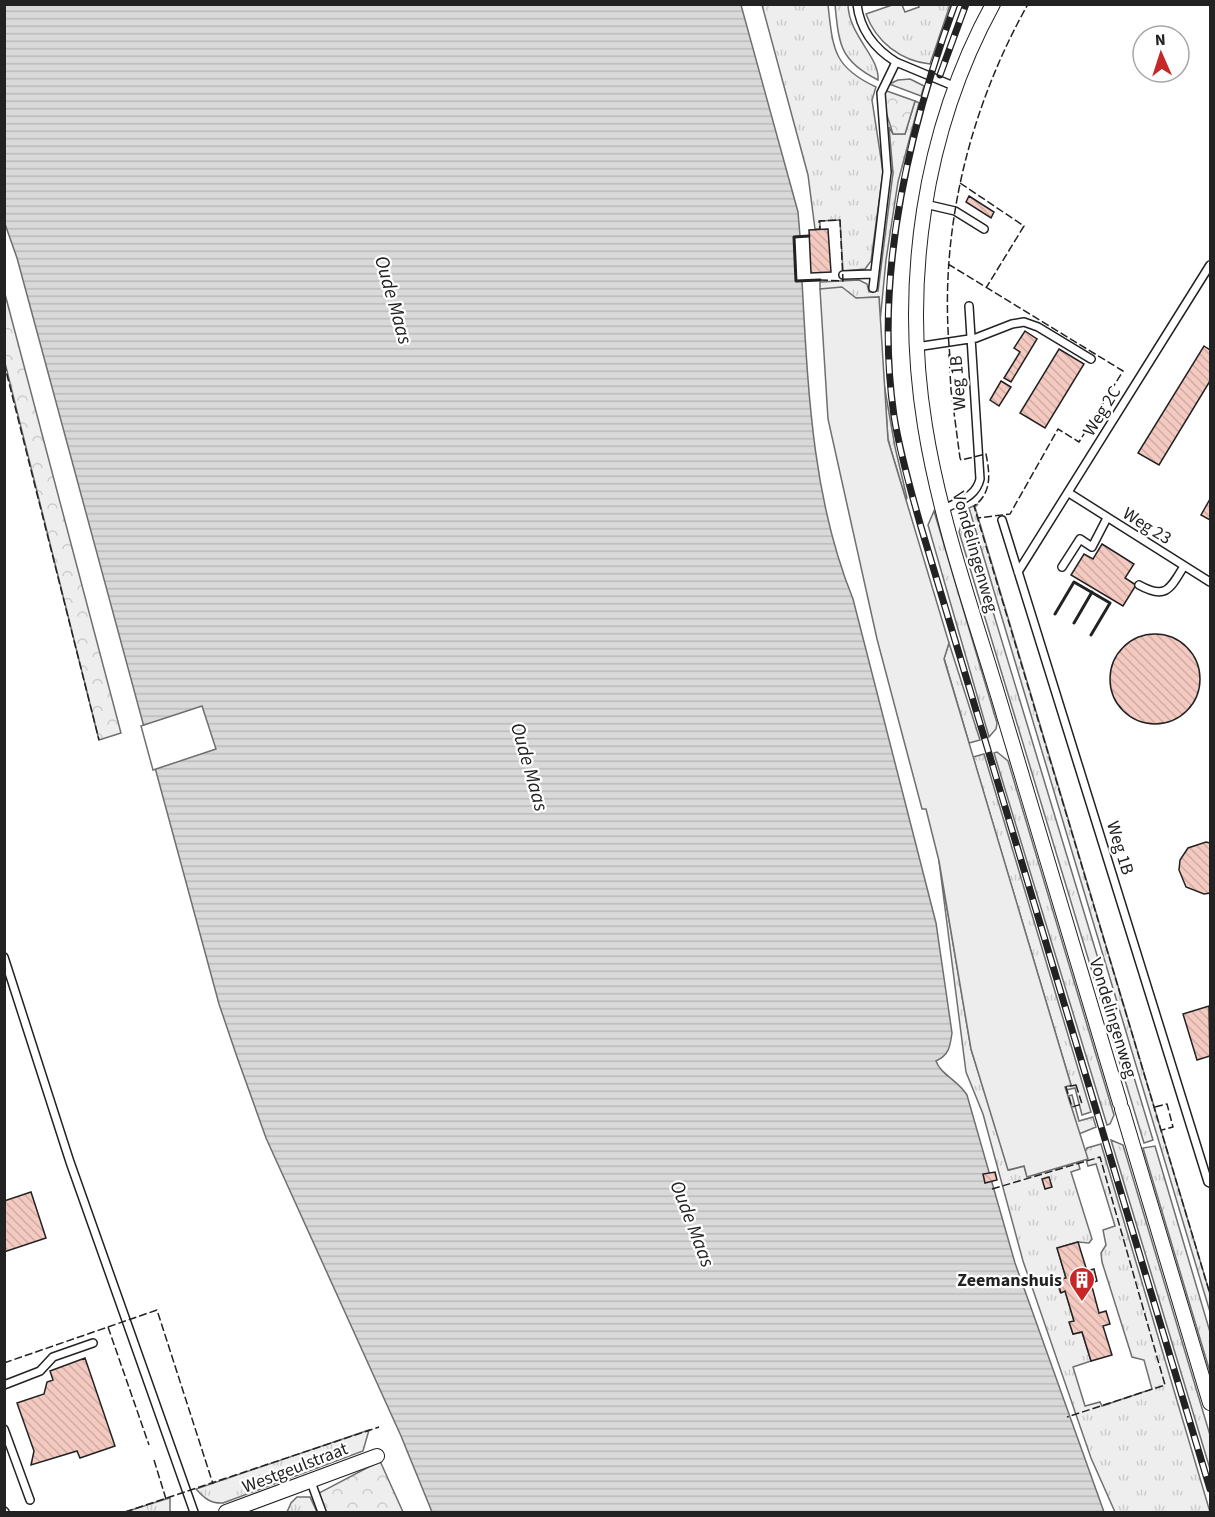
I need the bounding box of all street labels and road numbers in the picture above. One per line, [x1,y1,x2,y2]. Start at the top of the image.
street label: Weg 1B [944,355,972,411]
street label: Weg 2C [1077,381,1127,441]
street label: Vondelingenweg [946,489,1004,615]
street label: Weg 23 [1118,501,1176,551]
street label: Weg 1B [1100,818,1140,878]
street label: Vondelingenweg [1083,955,1143,1081]
street label: Westgeulstraat [239,1436,351,1500]

